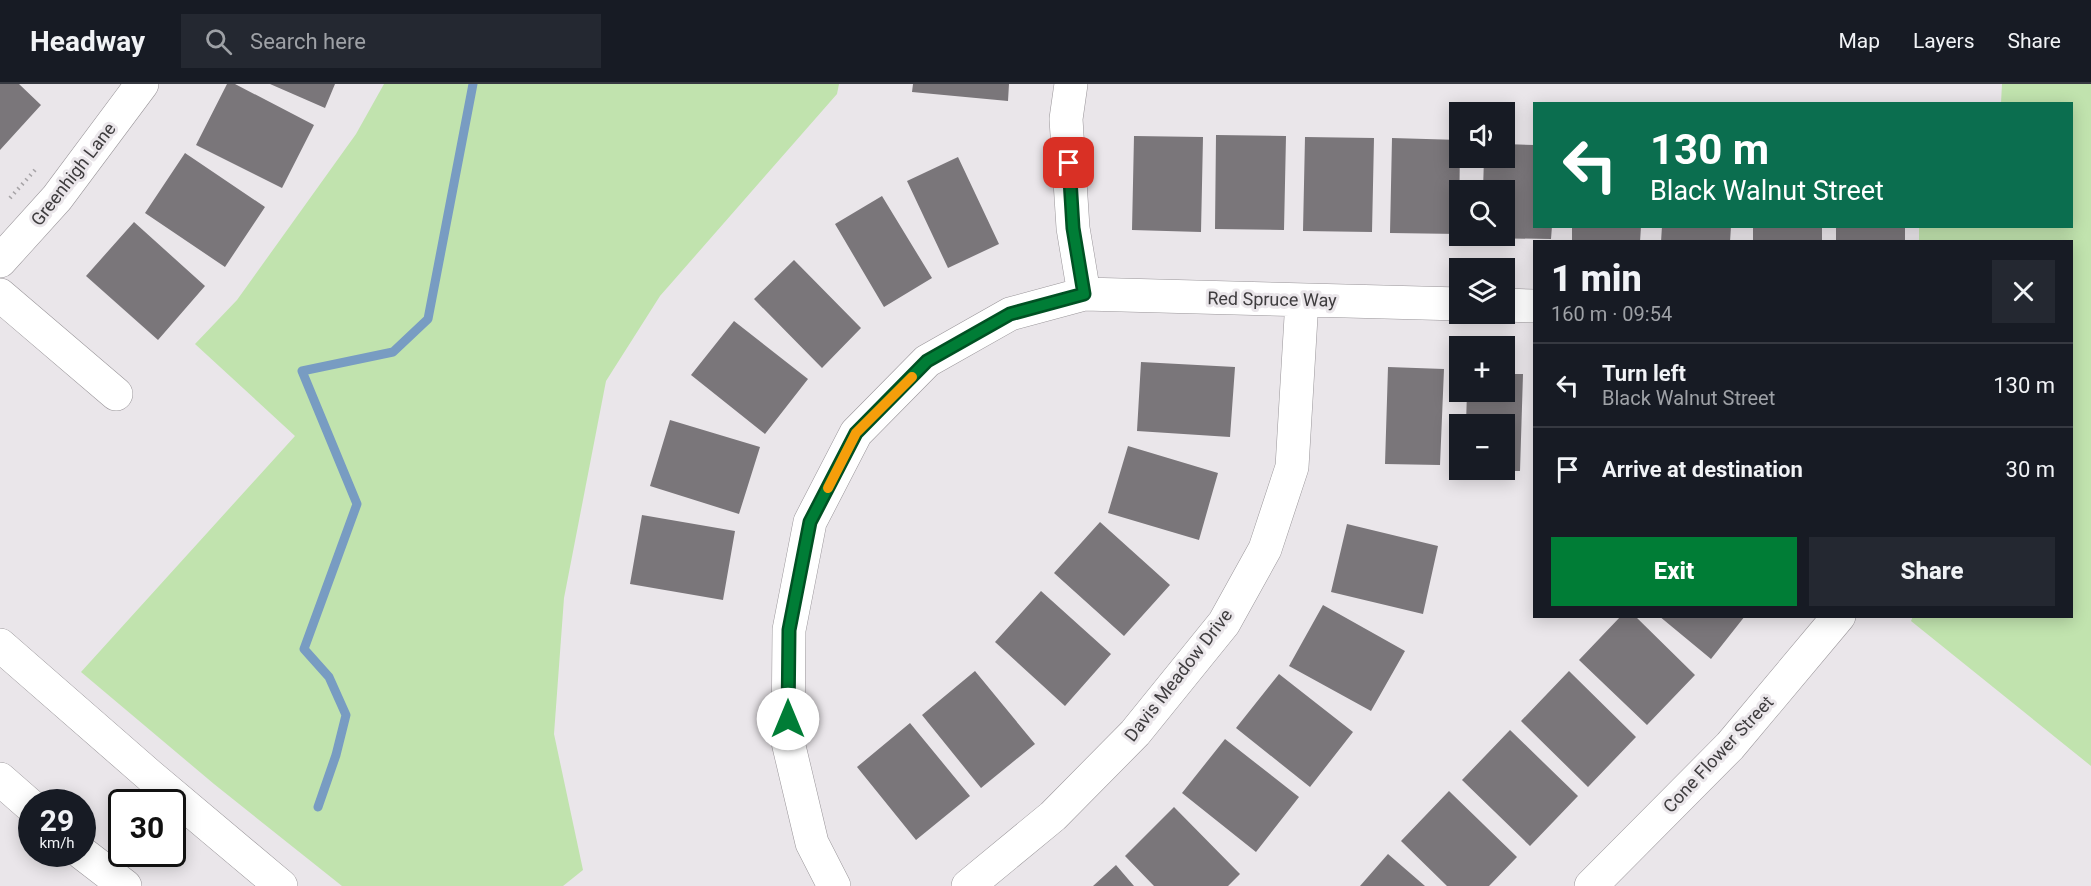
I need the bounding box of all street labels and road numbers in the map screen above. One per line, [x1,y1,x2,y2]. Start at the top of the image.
street label: Greenhigh Lane [26,118,120,230]
street label: Red Spruce Way [1207,287,1337,311]
street label: Davis Meadow Drive [1120,605,1236,745]
street label: Cone Flower Street [1659,691,1777,817]

